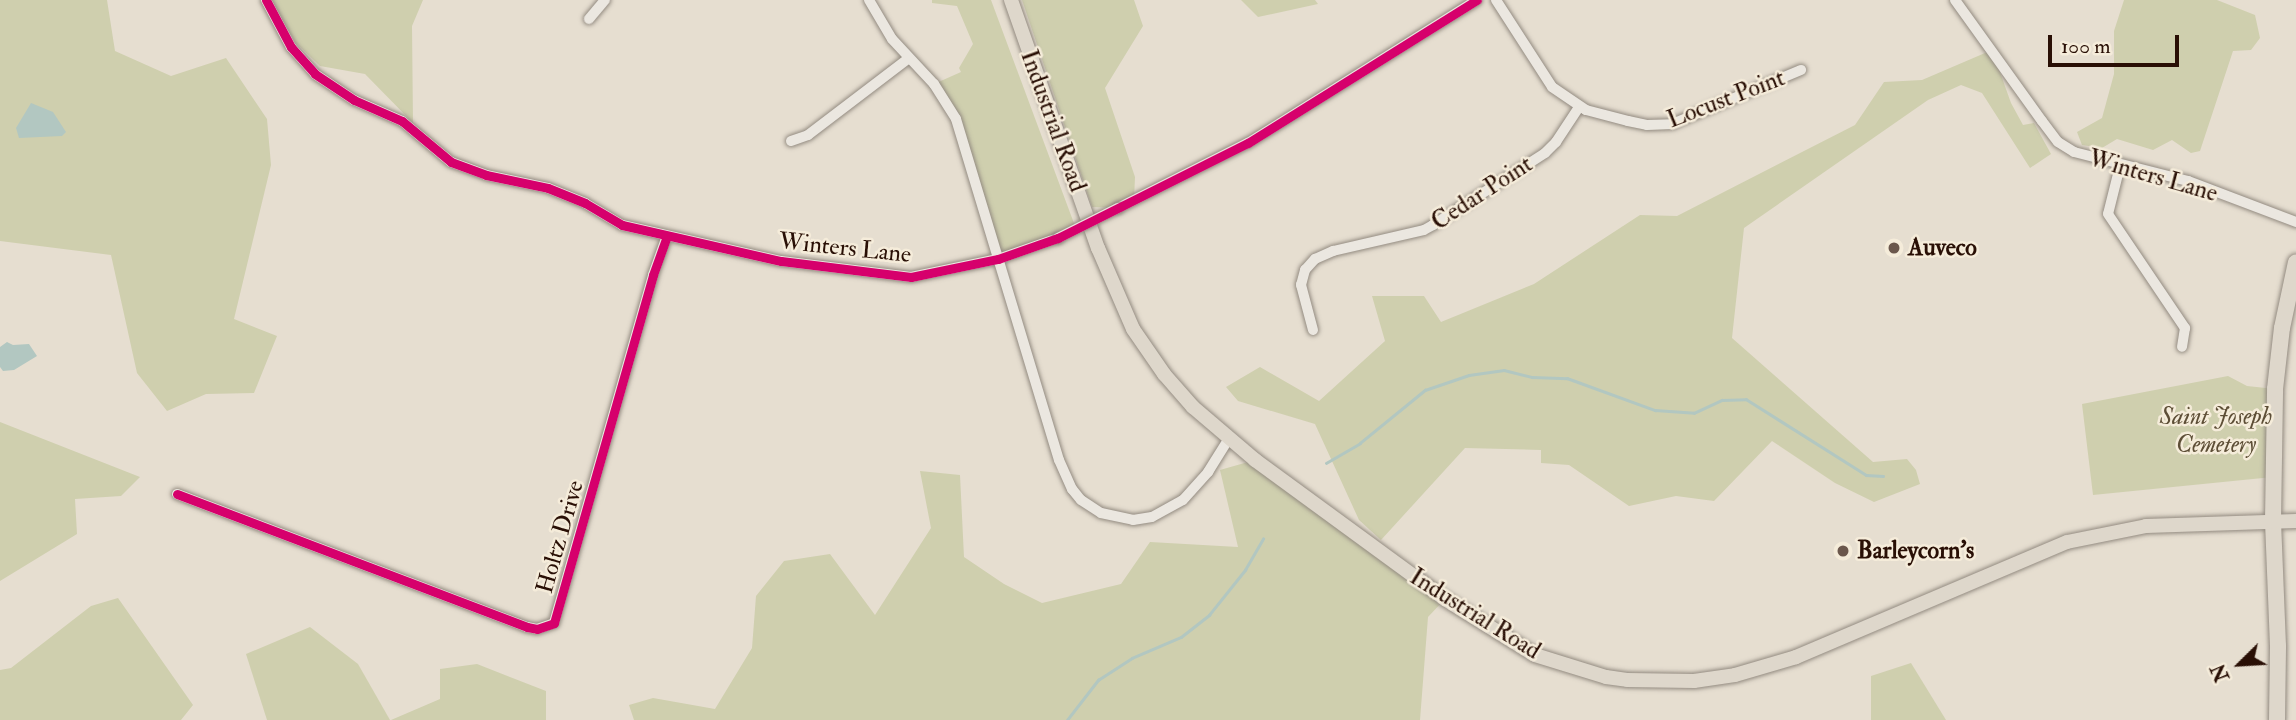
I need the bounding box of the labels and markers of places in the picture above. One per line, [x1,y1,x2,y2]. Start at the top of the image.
place label: Auveco [1908,234,1977,262]
marker: Auveco [1886,240,1902,256]
place label: Barleycorn’s [1857,537,1974,565]
marker: Barleycorn’s [1835,543,1851,559]

